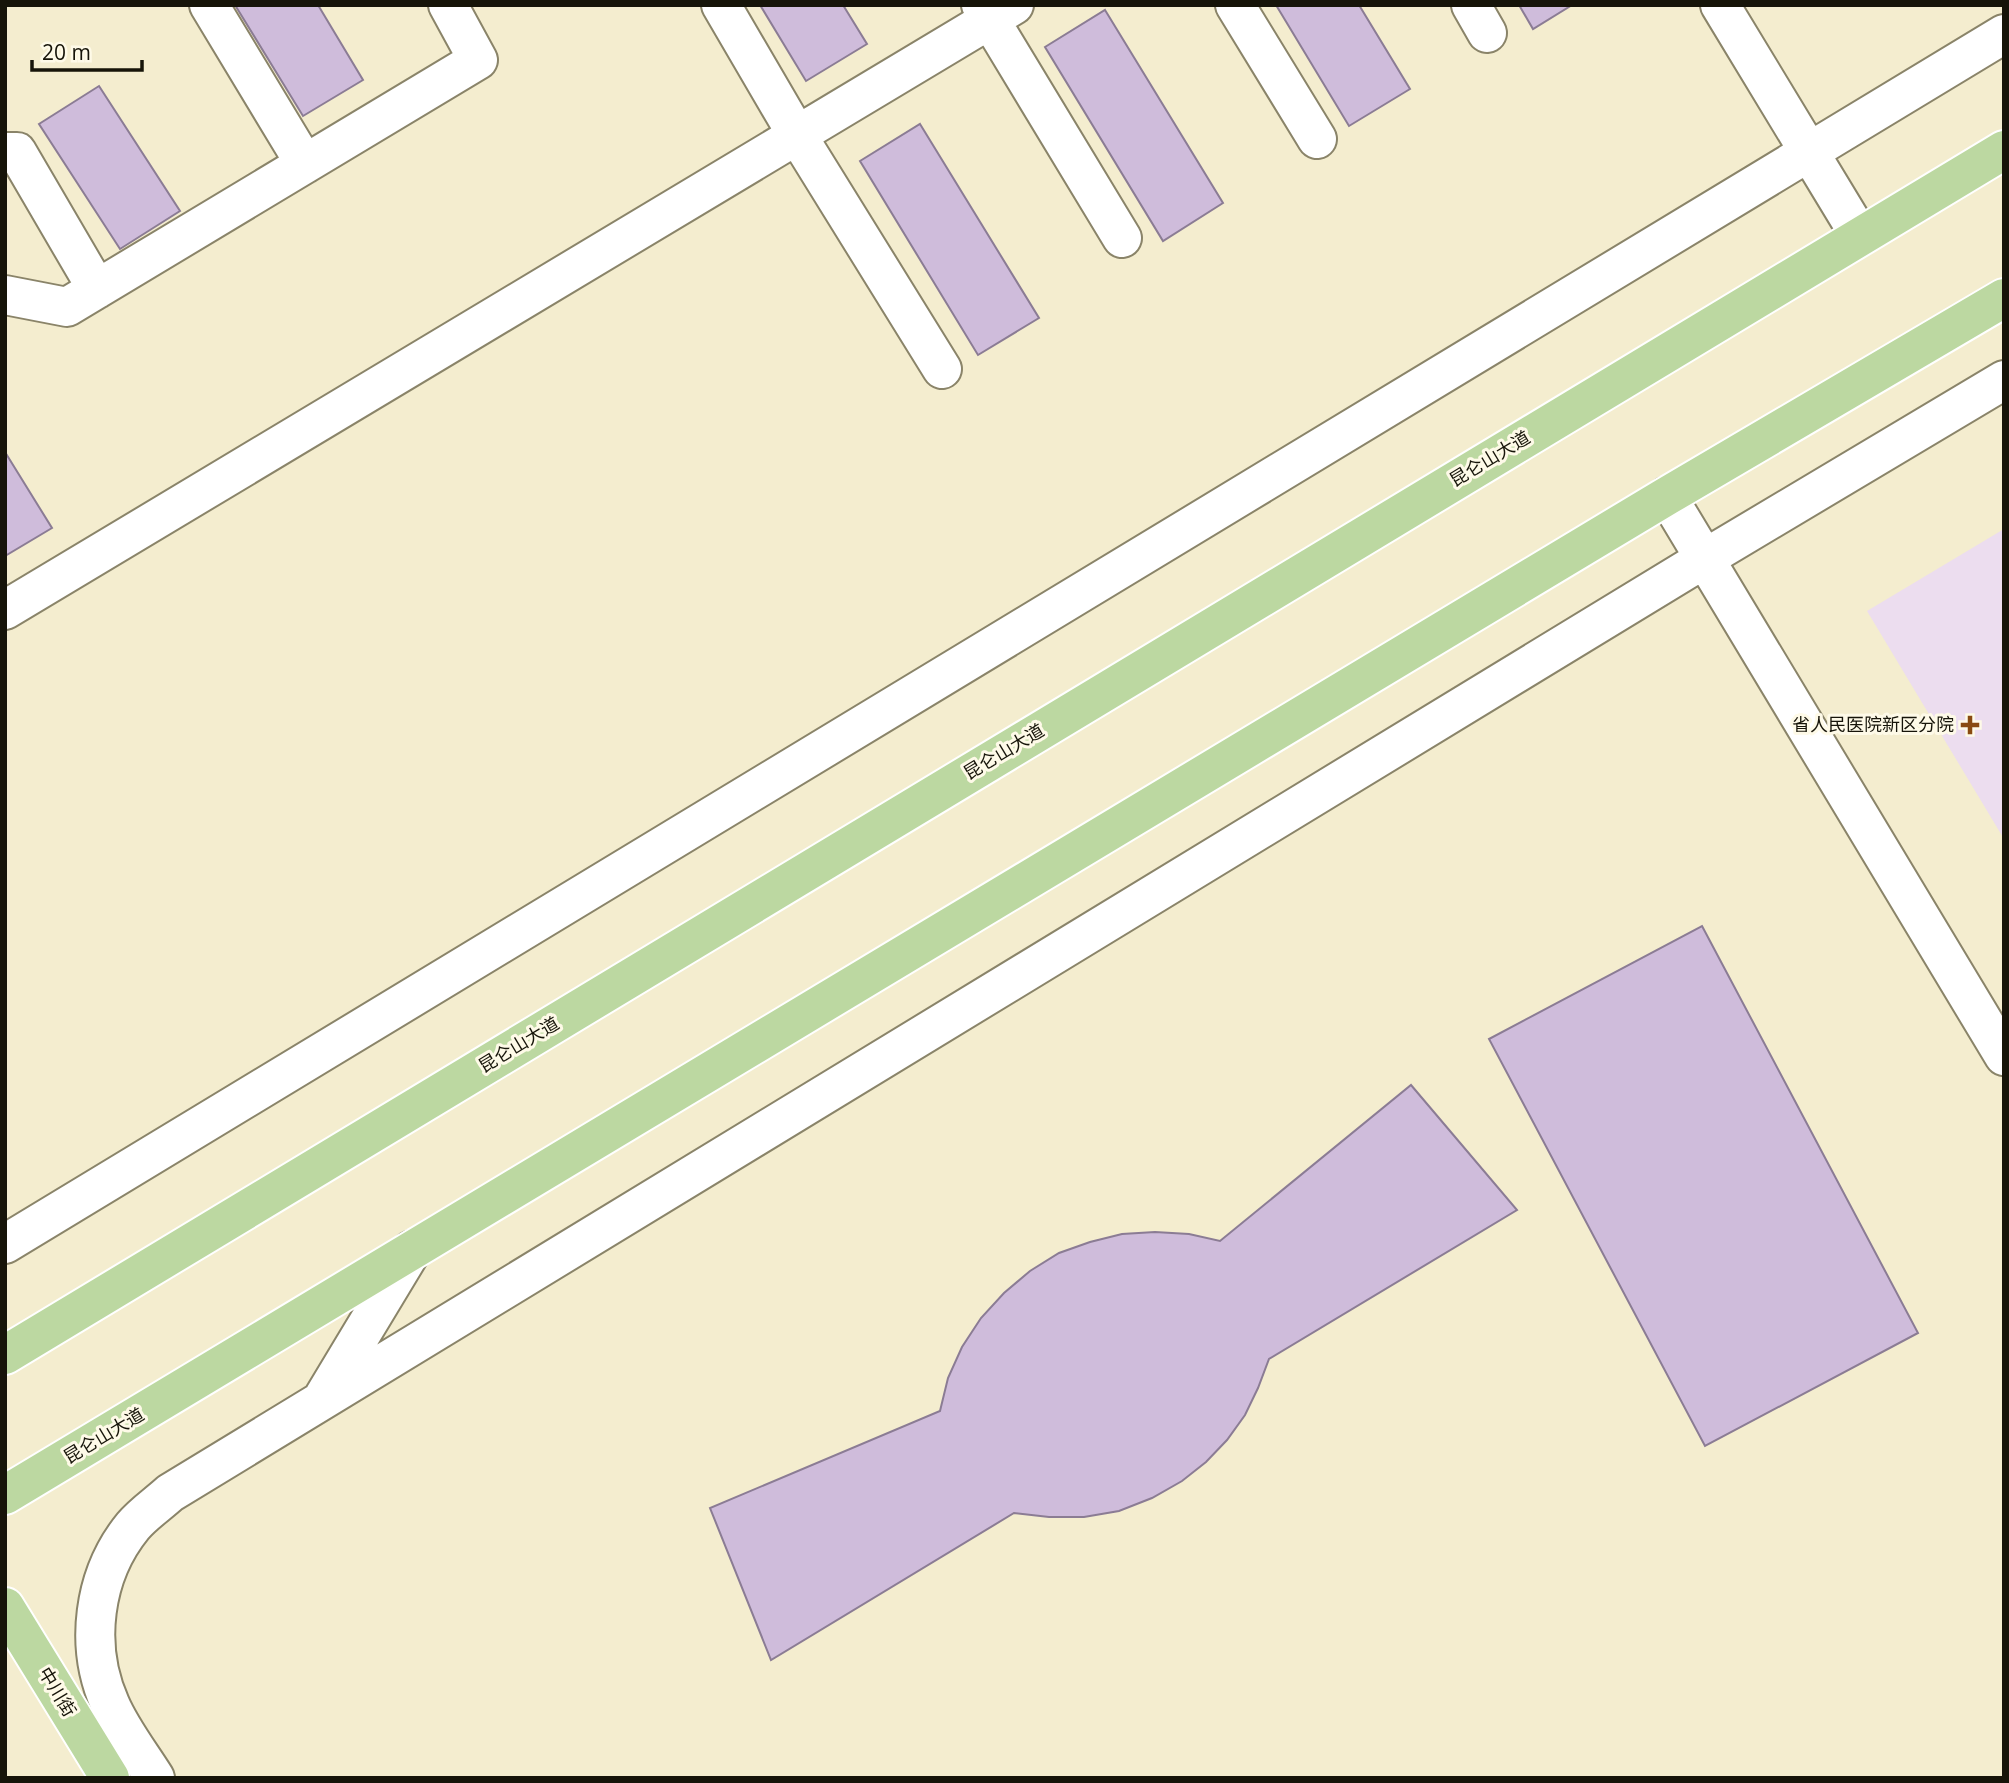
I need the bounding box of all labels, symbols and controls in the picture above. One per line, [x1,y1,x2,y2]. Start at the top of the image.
scale bar [32,28,142,72]
text: 20 m [42,38,91,66]
street label: 昆仑山大道 [1445,425,1534,492]
place label: 省人民医院新区分院 [1792,712,1954,736]
marker: 省人民医院新区分院 [1960,715,1980,735]
street label: 昆仑山大道 [959,718,1048,785]
street label: 昆仑山大道 [474,1011,563,1078]
street label: 昆仑山大道 [59,1402,148,1469]
street label: 中川街 [34,1662,82,1721]

